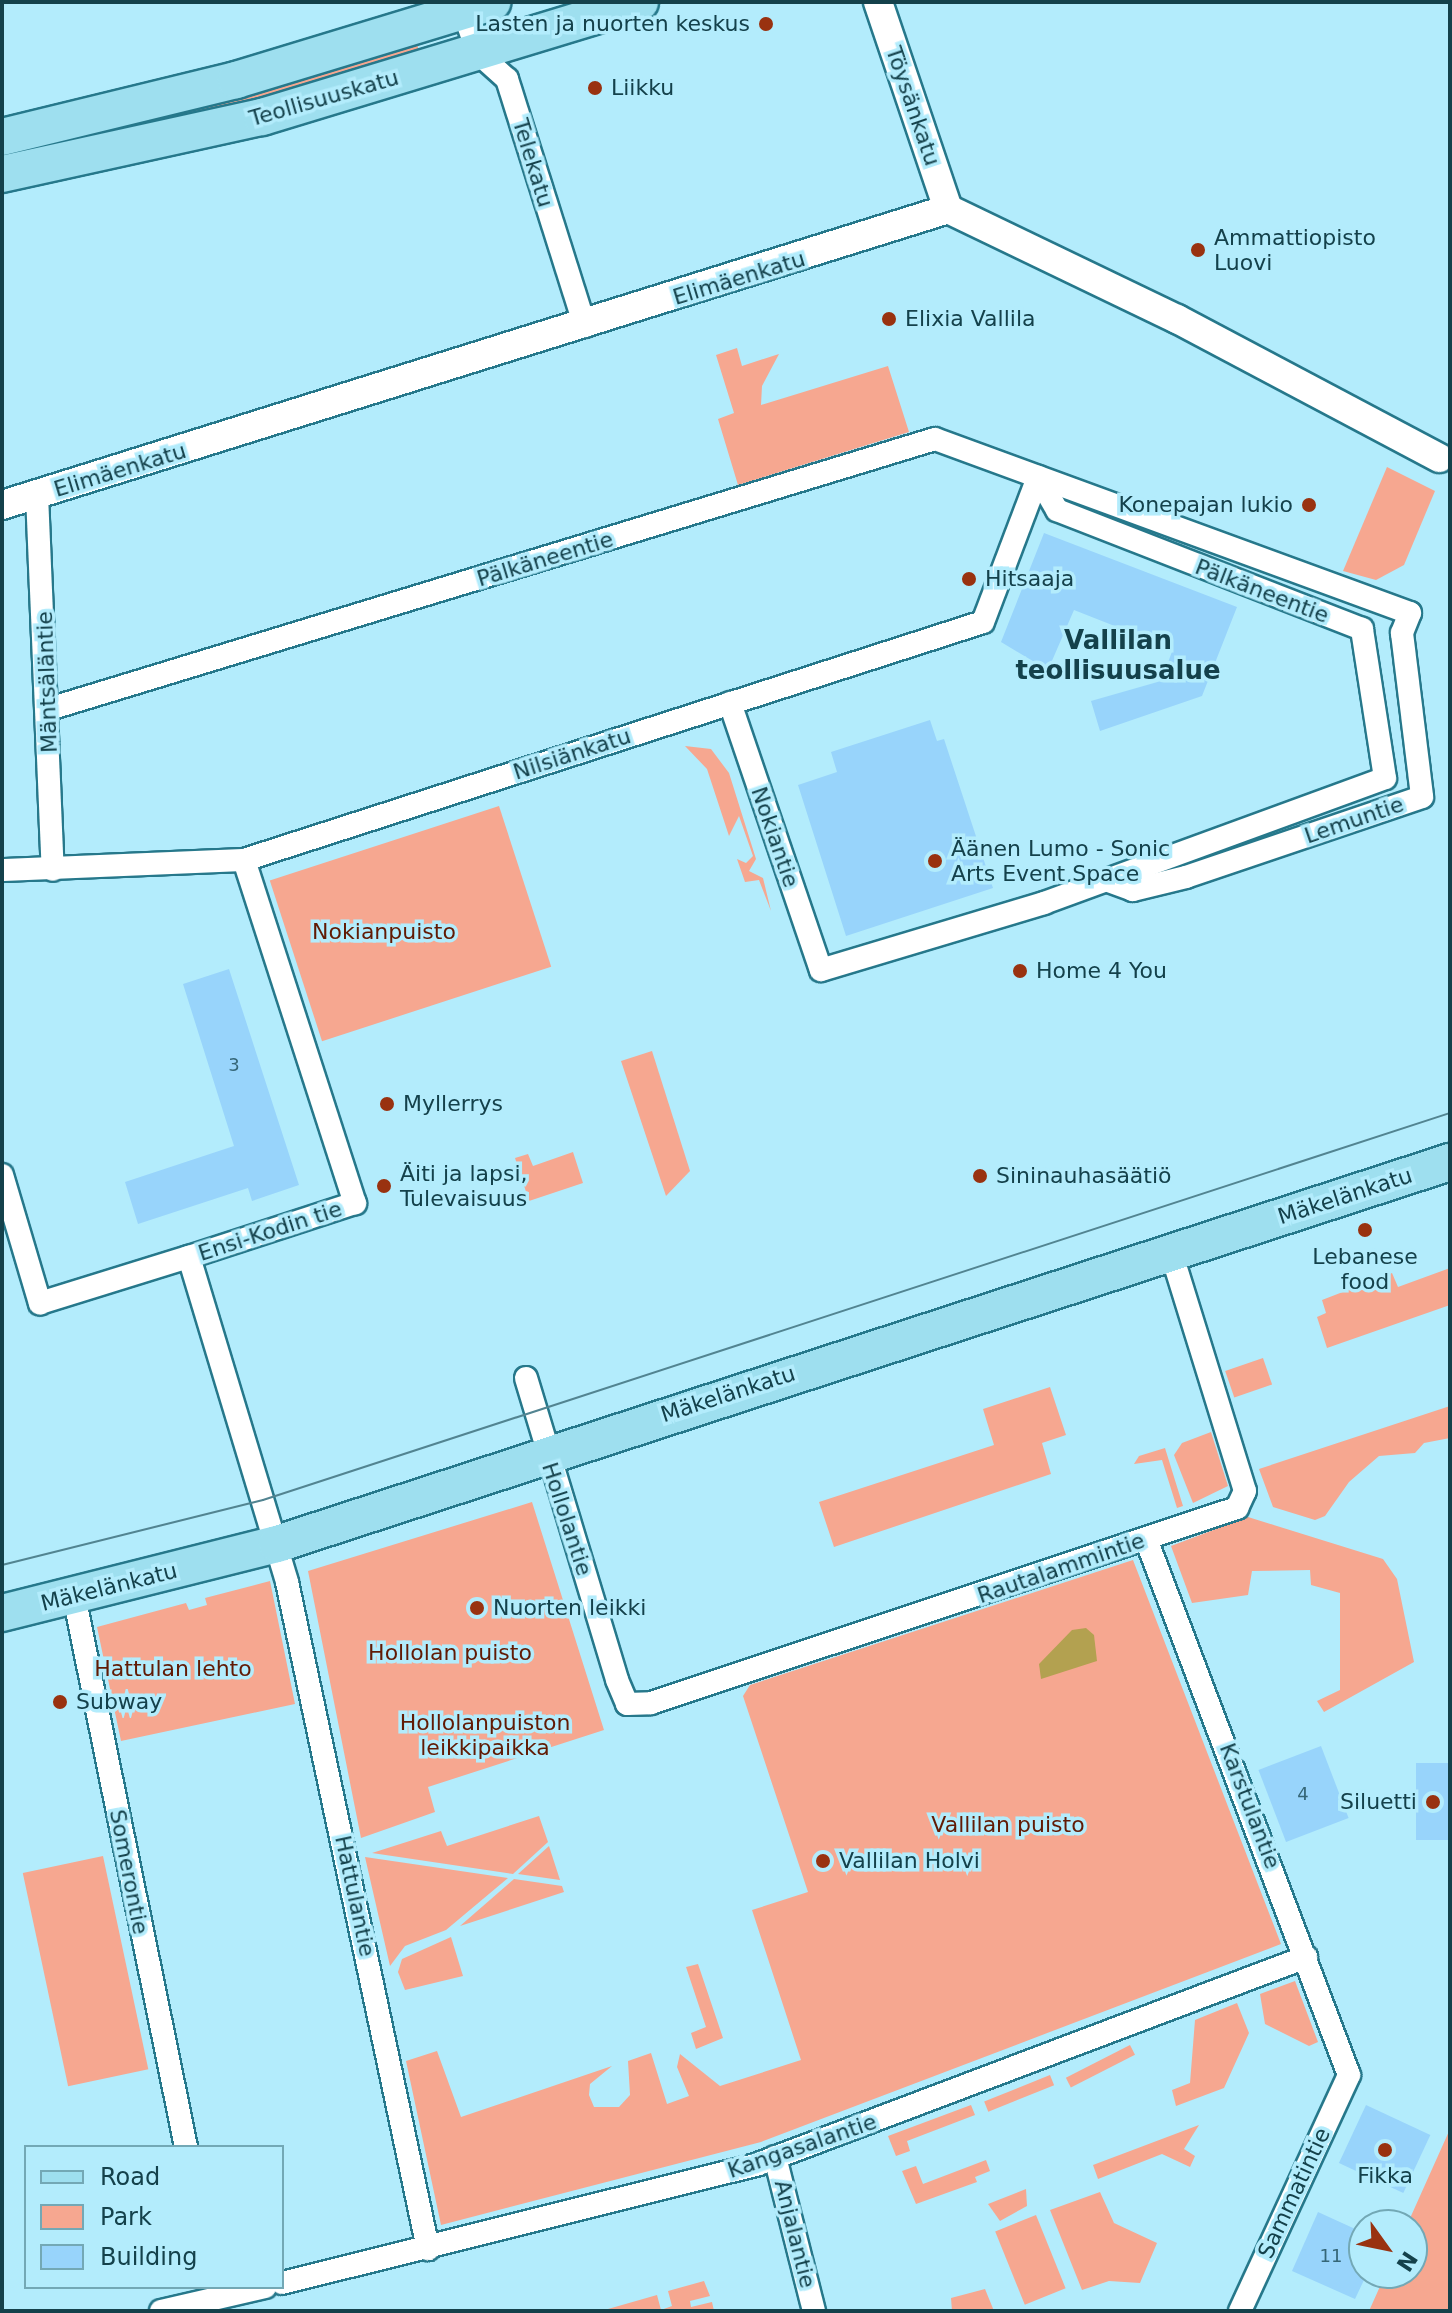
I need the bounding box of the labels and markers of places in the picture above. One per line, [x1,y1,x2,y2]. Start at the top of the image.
place label: Lasten ja nuorten keskus [475,11,750,37]
marker: Lasten ja nuorten keskus [757,15,775,33]
place label: Liikku [611,75,674,101]
marker: Liikku [586,79,604,97]
place label: Ammattiopisto Luovi [1214,224,1376,276]
marker: Ammattiopisto Luovi [1189,241,1207,259]
place label: Elixia Vallila [905,306,1035,332]
marker: Elixia Vallila [880,310,898,328]
place label: Konepajan lukio [1118,492,1293,518]
marker: Konepajan lukio [1300,496,1318,514]
place label: Hitsaaja [985,566,1074,592]
marker: Hitsaaja [960,570,978,588]
place label: Äänen Lumo - Sonic Arts Event Space [951,835,1170,886]
marker: Äänen Lumo - Sonic Arts Event Space [926,852,944,870]
place label: Home 4 You [1036,958,1167,984]
marker: Home 4 You [1011,962,1029,980]
place label: Myllerrys [403,1091,503,1117]
marker: Myllerrys [378,1095,396,1113]
place label: Äiti ja lapsi, Tulevaisuus [400,1160,528,1212]
place label: Sininauhasäätiö [996,1163,1172,1189]
marker: Sininauhasäätiö [971,1167,989,1185]
marker: Äiti ja lapsi, Tulevaisuus [375,1177,393,1195]
marker: Lebanese food [1356,1221,1374,1239]
place label: Lebanese food [1312,1243,1418,1294]
place label: Nuorten leikki [493,1595,646,1621]
marker: Nuorten leikki [468,1599,486,1617]
place label: Subway [76,1689,162,1715]
marker: Subway [51,1693,69,1711]
place label: Siluetti [1340,1789,1417,1815]
marker: Siluetti [1424,1793,1442,1811]
place label: Vallilan Holvi [839,1848,980,1874]
marker: Vallilan Holvi [814,1852,832,1870]
marker: Fikka [1376,2141,1394,2159]
place label: Fikka [1357,2163,1413,2189]

